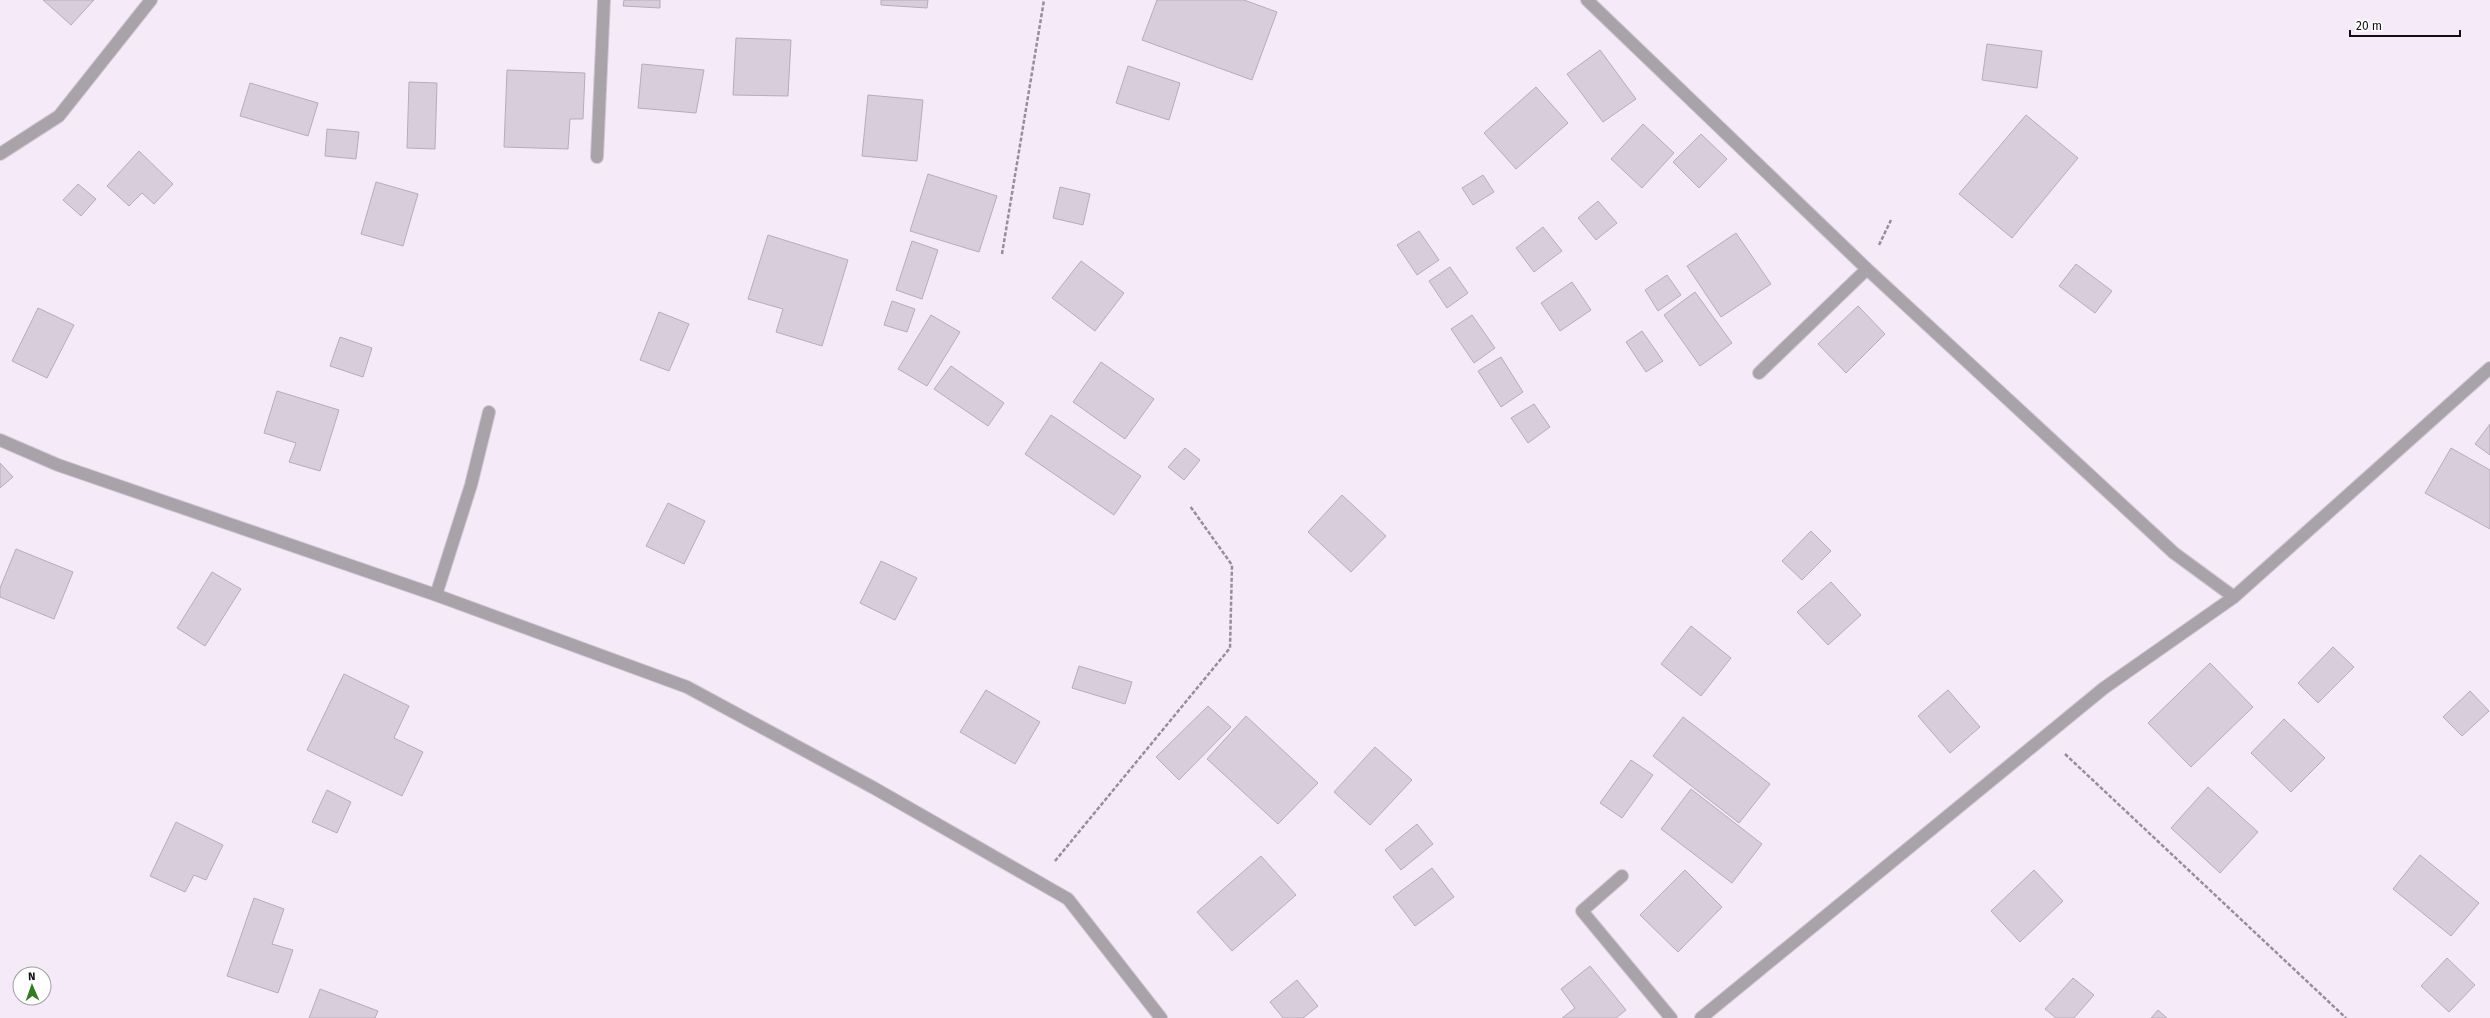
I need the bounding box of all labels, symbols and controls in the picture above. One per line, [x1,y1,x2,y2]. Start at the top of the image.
scale bar [2350,12,2460,38]
text: 20 m [2356,19,2382,33]
north arrow [12,966,52,1006]
text: N [28,970,36,983]

